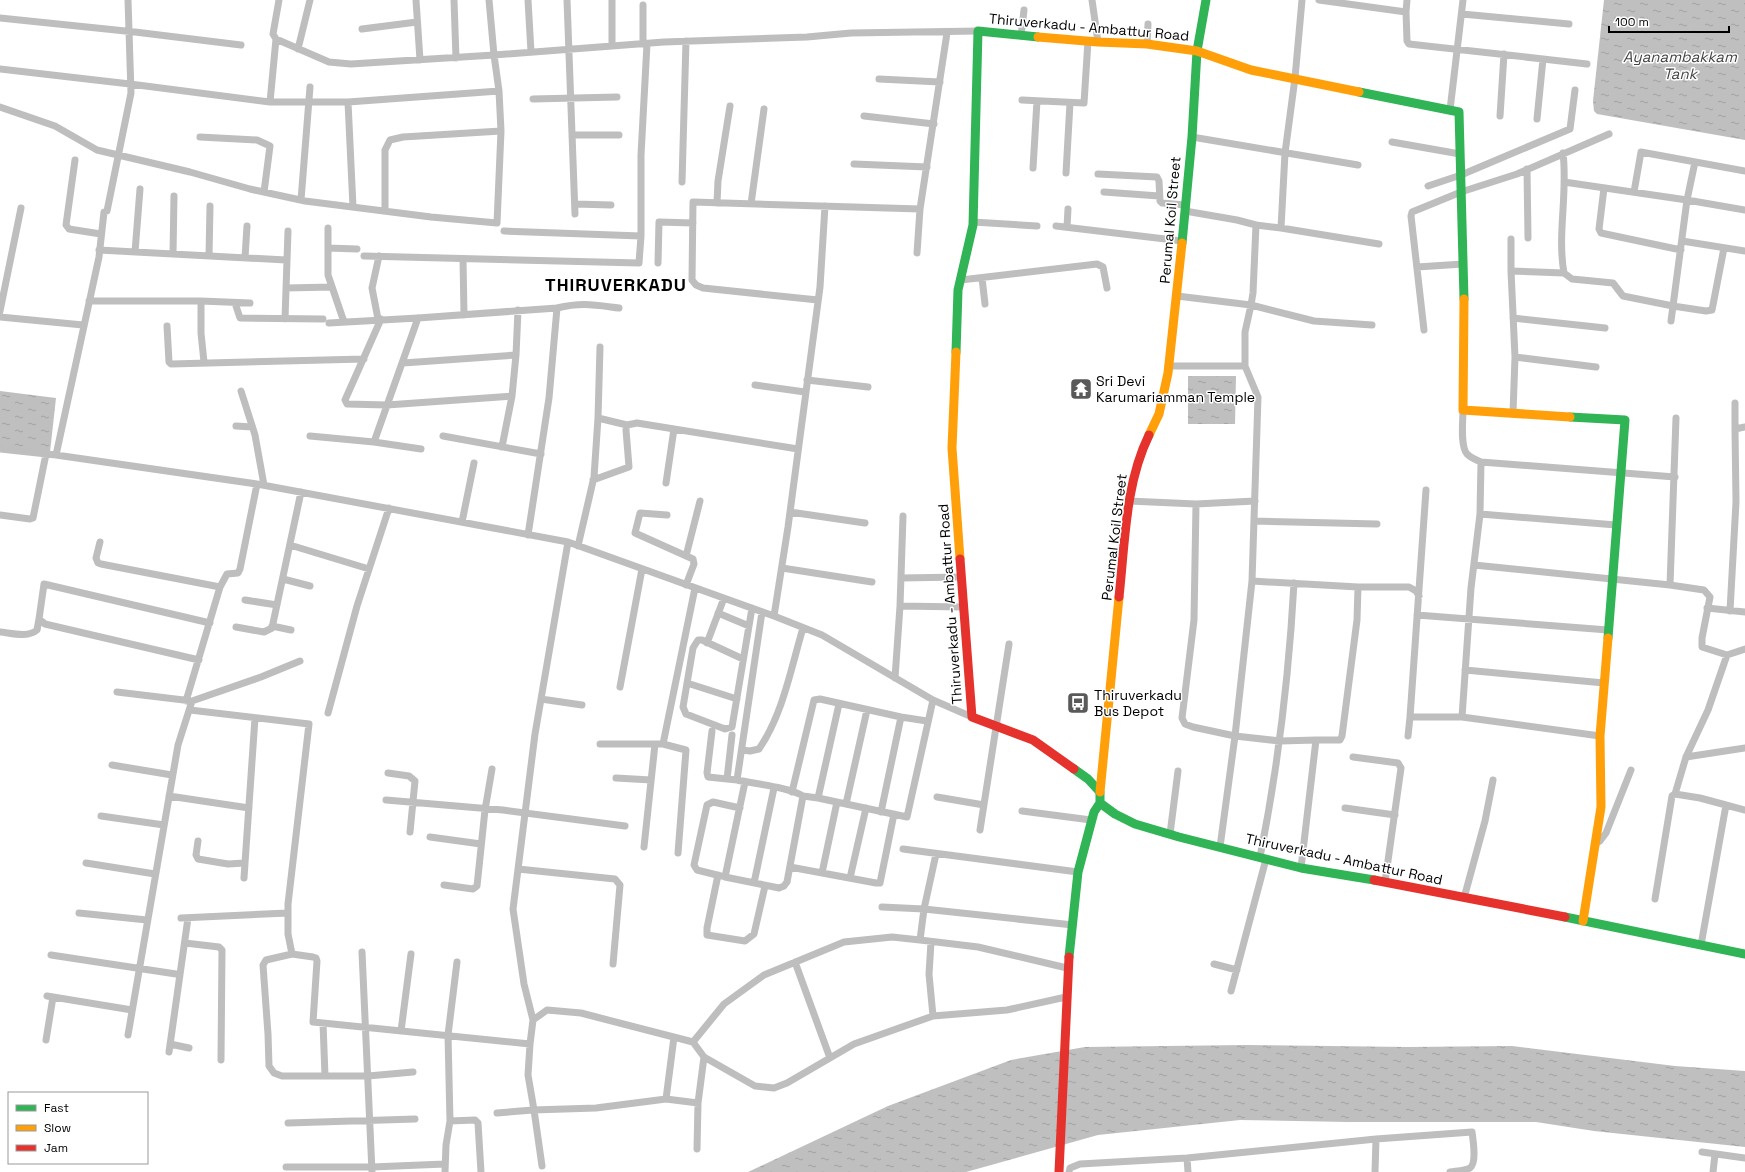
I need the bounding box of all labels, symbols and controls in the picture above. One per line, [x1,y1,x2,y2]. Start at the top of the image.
scale bar [1609,8,1729,34]
street label: Thiruverkadu - Ambattur Road [988,9,1190,45]
text: 100 m [1615,14,1649,30]
water label: Ayanambakkam Tank [1623,47,1738,83]
street label: Perumal Koil Street [1155,156,1185,284]
district label: THIRUVERKADU [545,273,687,296]
place label: Sri Devi Karumariamman Temple [1096,372,1255,406]
temple icon: Sri Devi Karumariamman Temple [1068,376,1094,402]
street label: Perumal Koil Street [1097,473,1131,601]
street label: Thiruverkadu - Ambattur Road [934,503,966,705]
place label: Thiruverkadu Bus Depot [1094,686,1182,720]
bus stop icon: Thiruverkadu Bus Depot [1065,690,1091,716]
street label: Thiruverkadu - Ambattur Road [1244,829,1444,889]
legend [8,1092,148,1164]
text: Fast [44,1100,69,1116]
text: Slow [44,1120,71,1136]
text: Jam [44,1140,68,1156]

